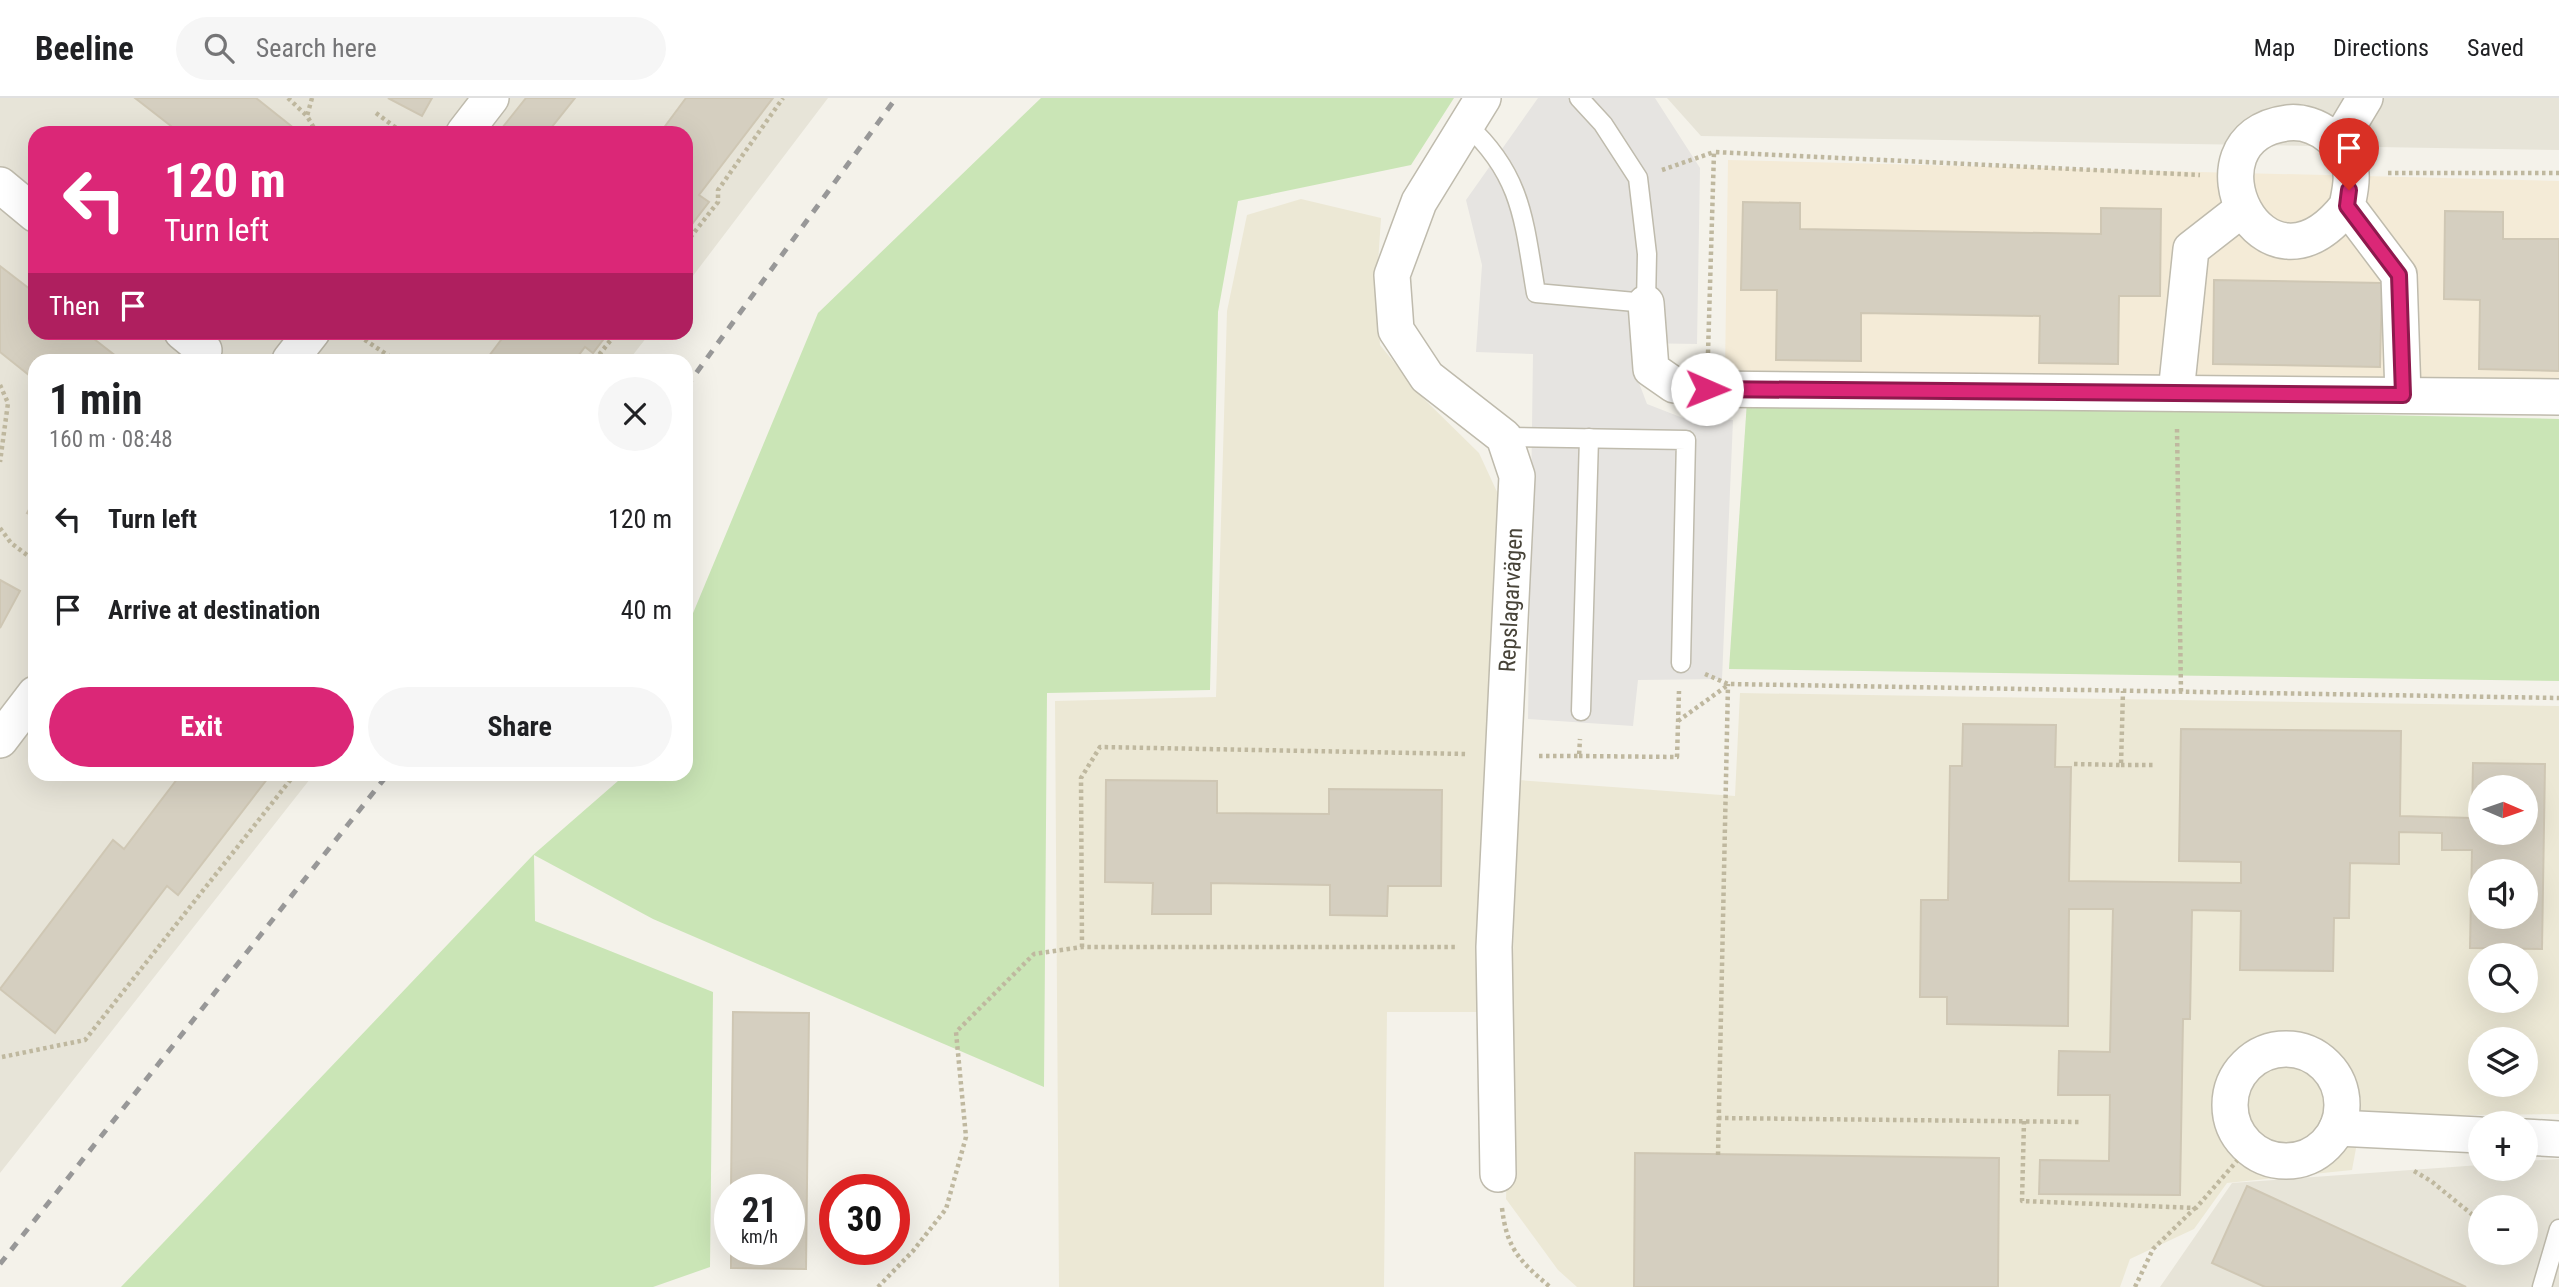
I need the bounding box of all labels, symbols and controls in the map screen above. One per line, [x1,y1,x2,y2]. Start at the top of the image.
search box [176,17,666,80]
text: Beeline [35,29,134,68]
icon: search [200,29,238,67]
text: Search here [256,33,377,63]
text: Map [2254,34,2295,62]
text: Directions [2333,34,2429,62]
text: Saved [2467,34,2524,62]
pin [2319,118,2379,190]
icon: arrive [2330,129,2368,167]
text: 120 m [164,152,286,209]
icon: left [49,154,140,245]
text: Turn left [164,211,269,249]
icon: arrive [114,287,152,325]
text: Then [49,291,100,321]
position arrow [1670,352,1744,426]
text: 1 min [49,375,142,424]
button: close [598,377,672,451]
text: 160 m · 08:48 [49,426,173,453]
icon: left [49,500,87,538]
text: Turn left [108,504,197,534]
text: 120 m [608,504,672,534]
street label: Repslagarvägen [1494,527,1528,673]
icon: arrive [49,591,87,629]
text: Arrive at destination [108,595,320,625]
text: 40 m [621,595,672,625]
button: Exit [49,687,354,767]
button: Share [368,687,672,767]
north arrow [2468,775,2538,845]
map controls [2468,775,2538,1265]
button: sound [2468,859,2538,929]
button: search [2468,943,2538,1013]
button: layers [2468,1027,2538,1097]
button: + [2468,1111,2538,1181]
speed limit sign: 30 [819,1174,910,1265]
text: 21 [742,1190,777,1231]
button: − [2468,1195,2538,1265]
text: km/h [741,1226,778,1247]

